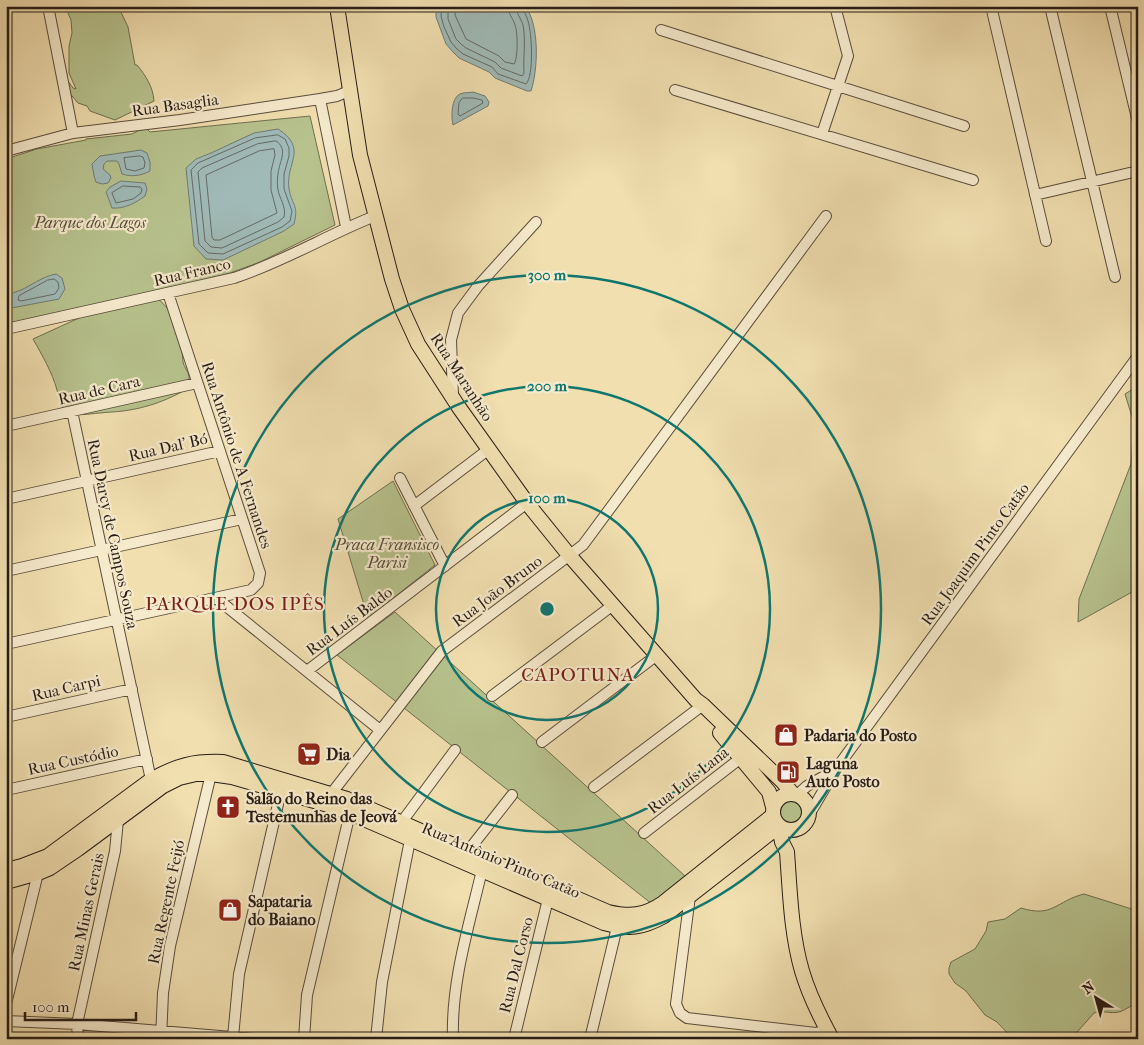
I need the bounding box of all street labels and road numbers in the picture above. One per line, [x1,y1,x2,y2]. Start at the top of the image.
street label: Rua Basaglia [130,89,220,120]
street label: Rua Franco [152,254,232,290]
street label: Rua Maranhão [426,329,498,425]
street label: Rua Antônio de A Fernandes [198,359,276,551]
street label: Rua de Cara [56,371,142,409]
street label: Rua Dal' Bó [127,429,209,465]
street label: Rua Darcy de Campos Souza [84,437,143,631]
street label: Rua Joaquim Pinto Catão [917,479,1033,629]
street label: Rua João Bruno [448,551,546,631]
street label: Rua Luís Baldo [302,582,396,660]
street label: Rua Carpi [30,671,102,705]
street label: Rua Custódio [26,741,120,779]
street label: Rua Luís Lana [644,742,733,818]
street label: Rua Antônio Pinto Catão [419,818,583,902]
street label: Rua Regente Feijó [144,838,188,966]
street label: Rua Minas Gerais [64,851,108,973]
street label: Rua Dal Corso [495,915,537,1015]

